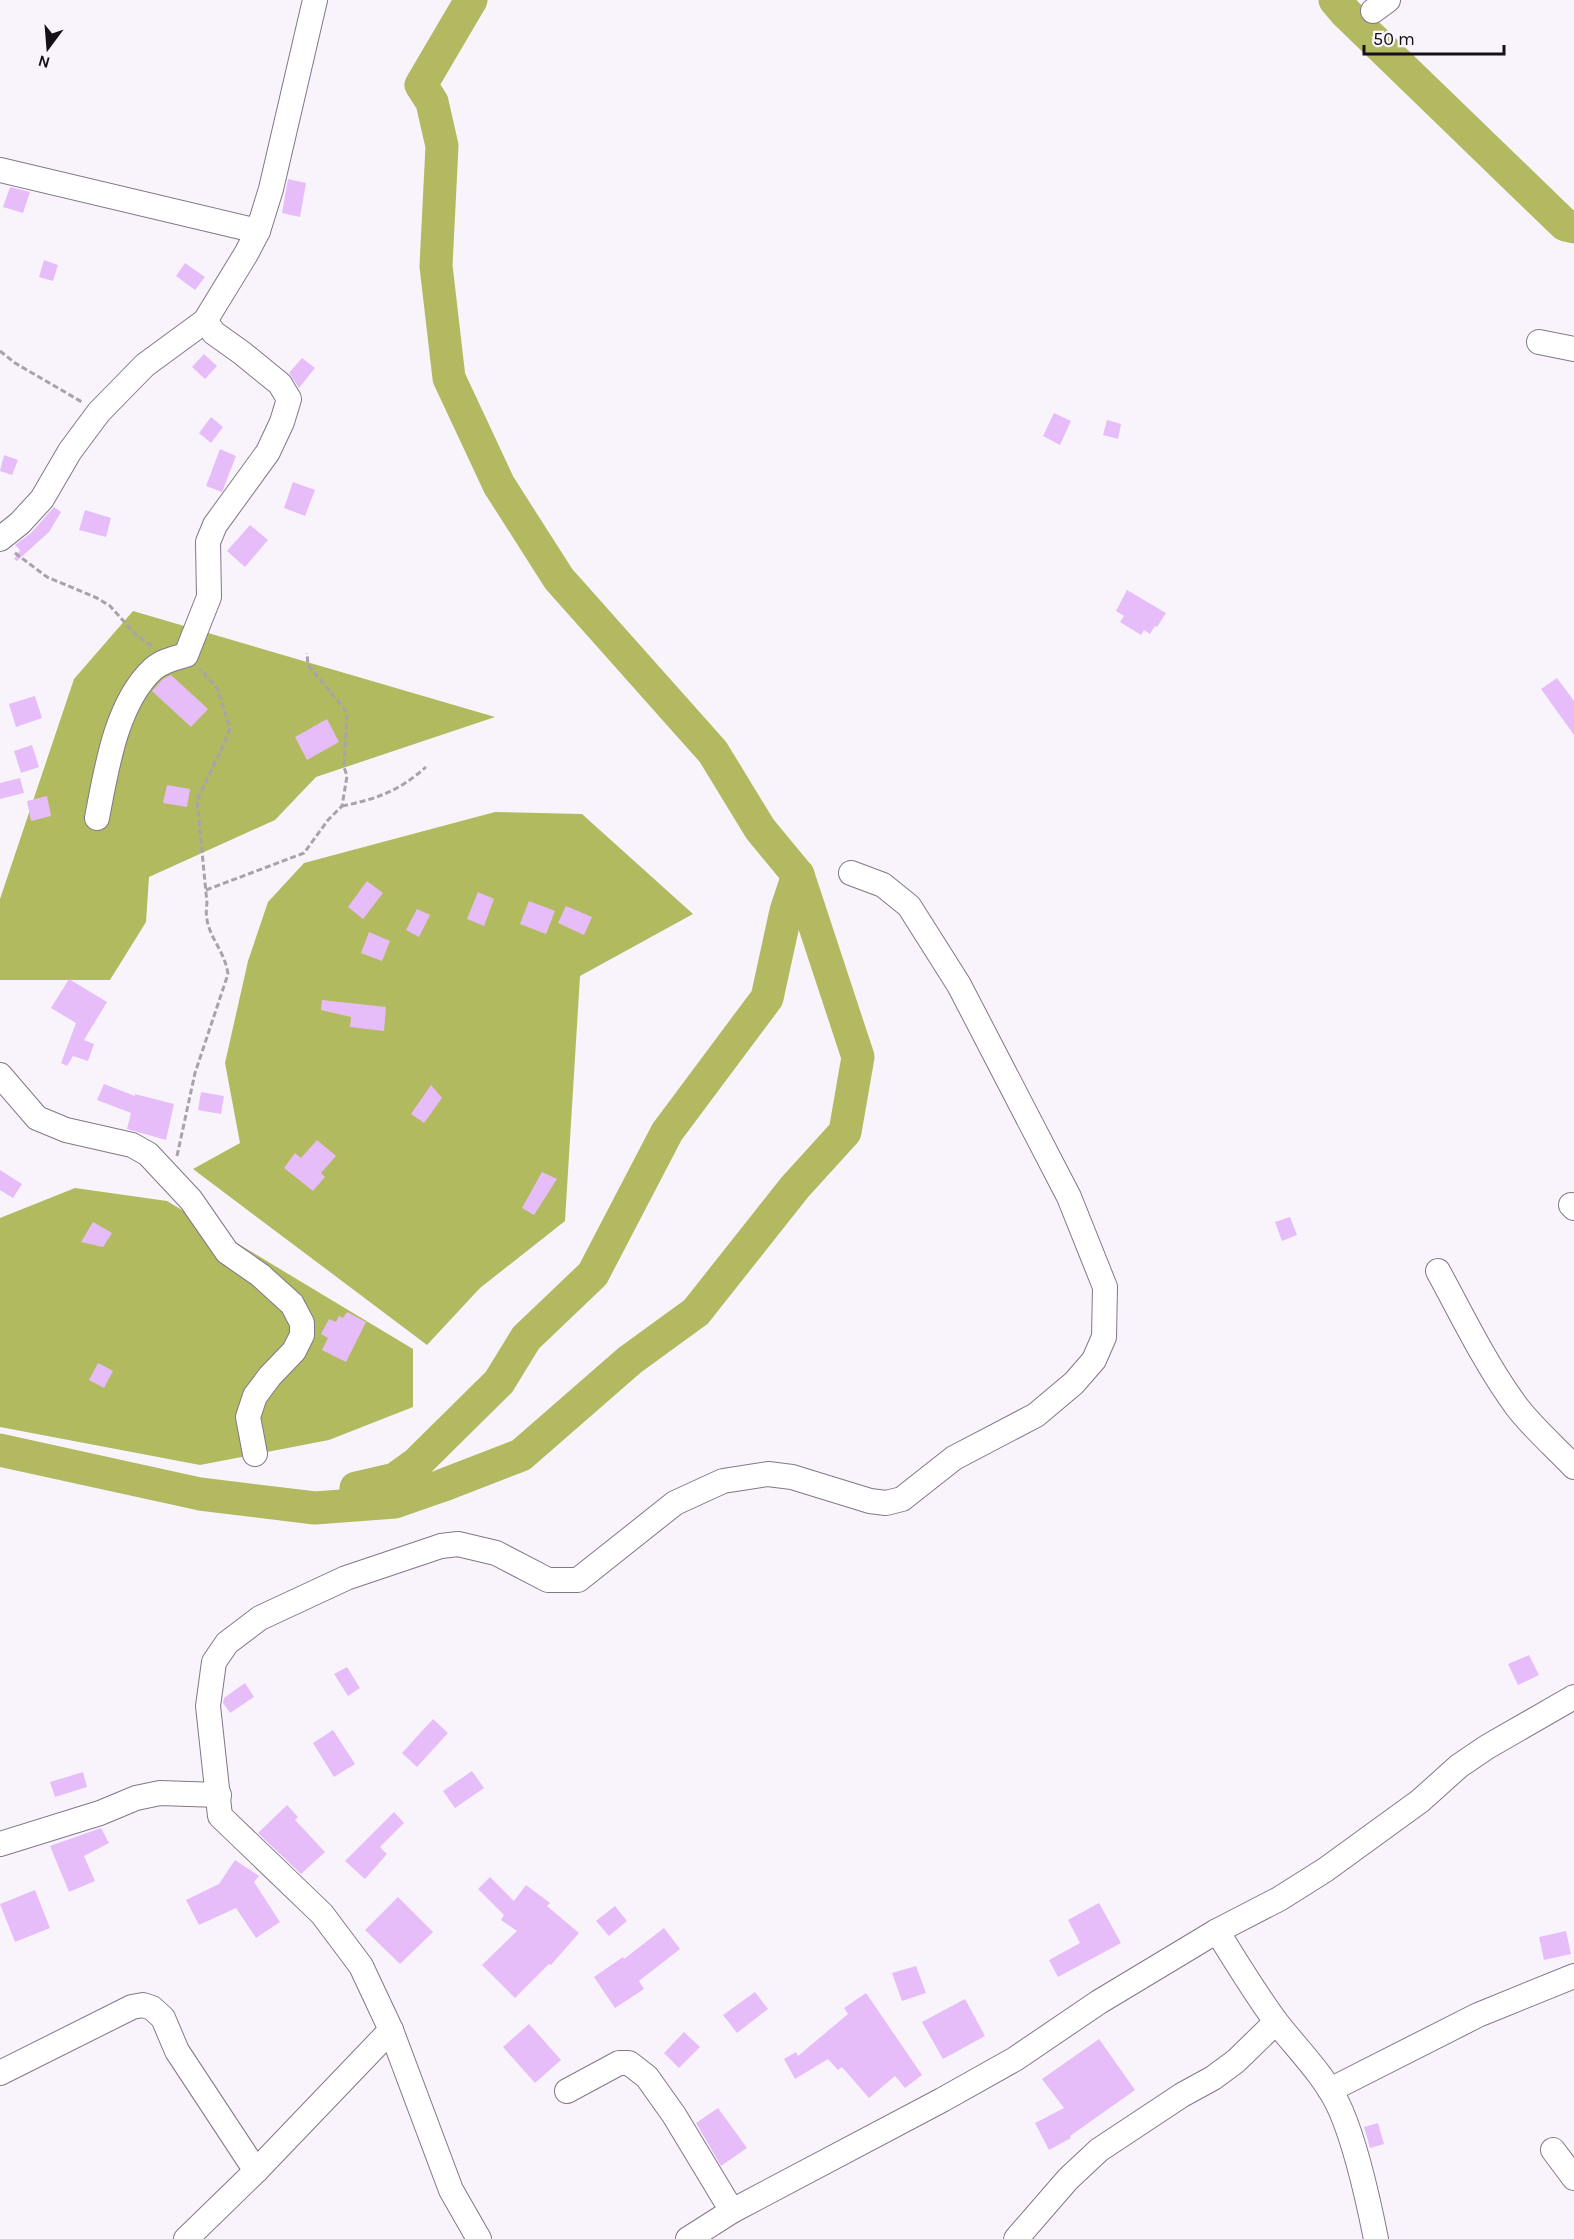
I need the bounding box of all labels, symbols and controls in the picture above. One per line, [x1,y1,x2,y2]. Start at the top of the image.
north arrow [18,18,78,78]
scale bar [1364,18,1504,56]
text: 50 m [1373,28,1415,50]
text: N [36,51,52,73]

